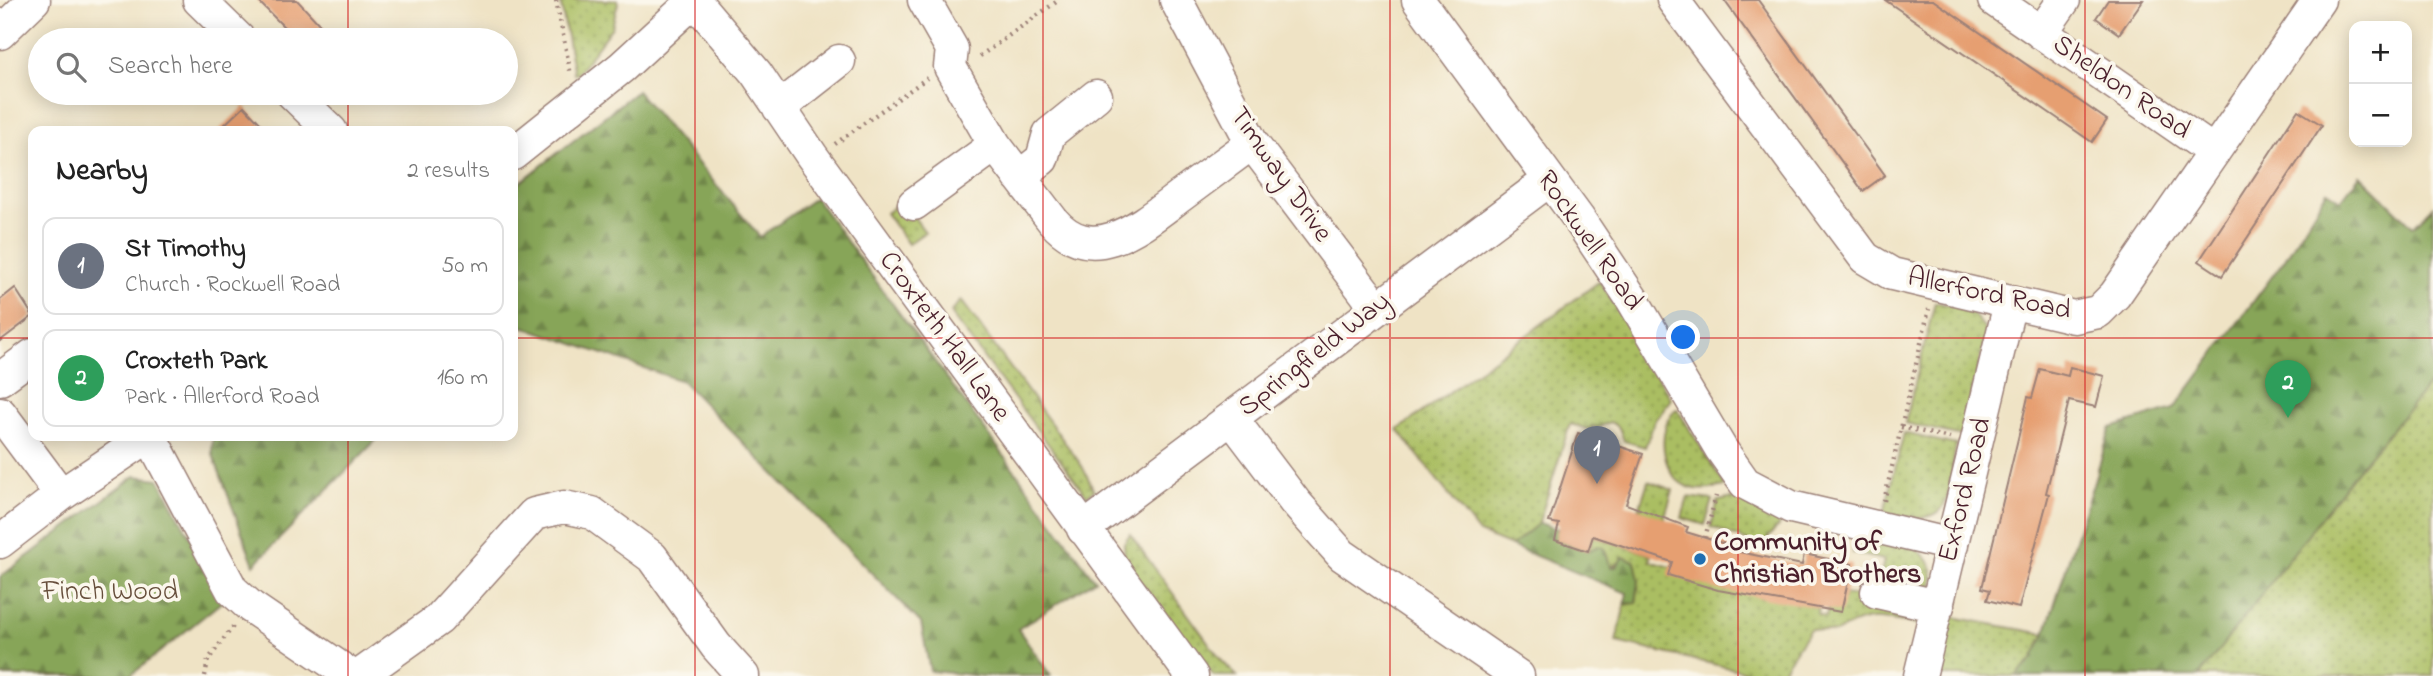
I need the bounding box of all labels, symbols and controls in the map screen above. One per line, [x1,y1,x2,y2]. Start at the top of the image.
map controls [2349,21,2412,147]
button: + [2349,21,2412,84]
street label: Sheldon Road [2043,25,2199,151]
search box [28,28,518,105]
icon: search [52,48,90,86]
text: Search here [108,48,233,86]
button: − [2349,84,2412,147]
street label: Timway Drive [1218,99,1342,252]
text: Nearby [56,150,148,194]
text: 2 results [407,155,490,188]
street label: Rockwell Road [1525,162,1653,320]
text: St Timothy [125,231,246,269]
street label: Croxteth Hall Lane [868,243,1020,431]
text: 1 [77,250,85,283]
text: 50 m [441,250,488,283]
street label: Allerford Road [1904,258,2075,332]
text: Church · Rockwell Road [125,269,340,302]
street label: Springfield Way [1230,282,1400,428]
your location [1666,320,1700,354]
text: Croxteth Park [125,343,267,381]
pin: 2 [2265,360,2311,418]
text: 2 [75,362,87,395]
text: 160 m [437,362,488,395]
text: Park · Allerford Road [125,381,319,414]
street label: Exford Road [1928,413,2004,567]
pin: 1 [1574,426,1620,484]
place label: Community of Christian Brothers [1714,523,1921,596]
marker: Community of Christian Brothers [1692,551,1708,567]
park label: Finch Wood [41,572,178,613]

